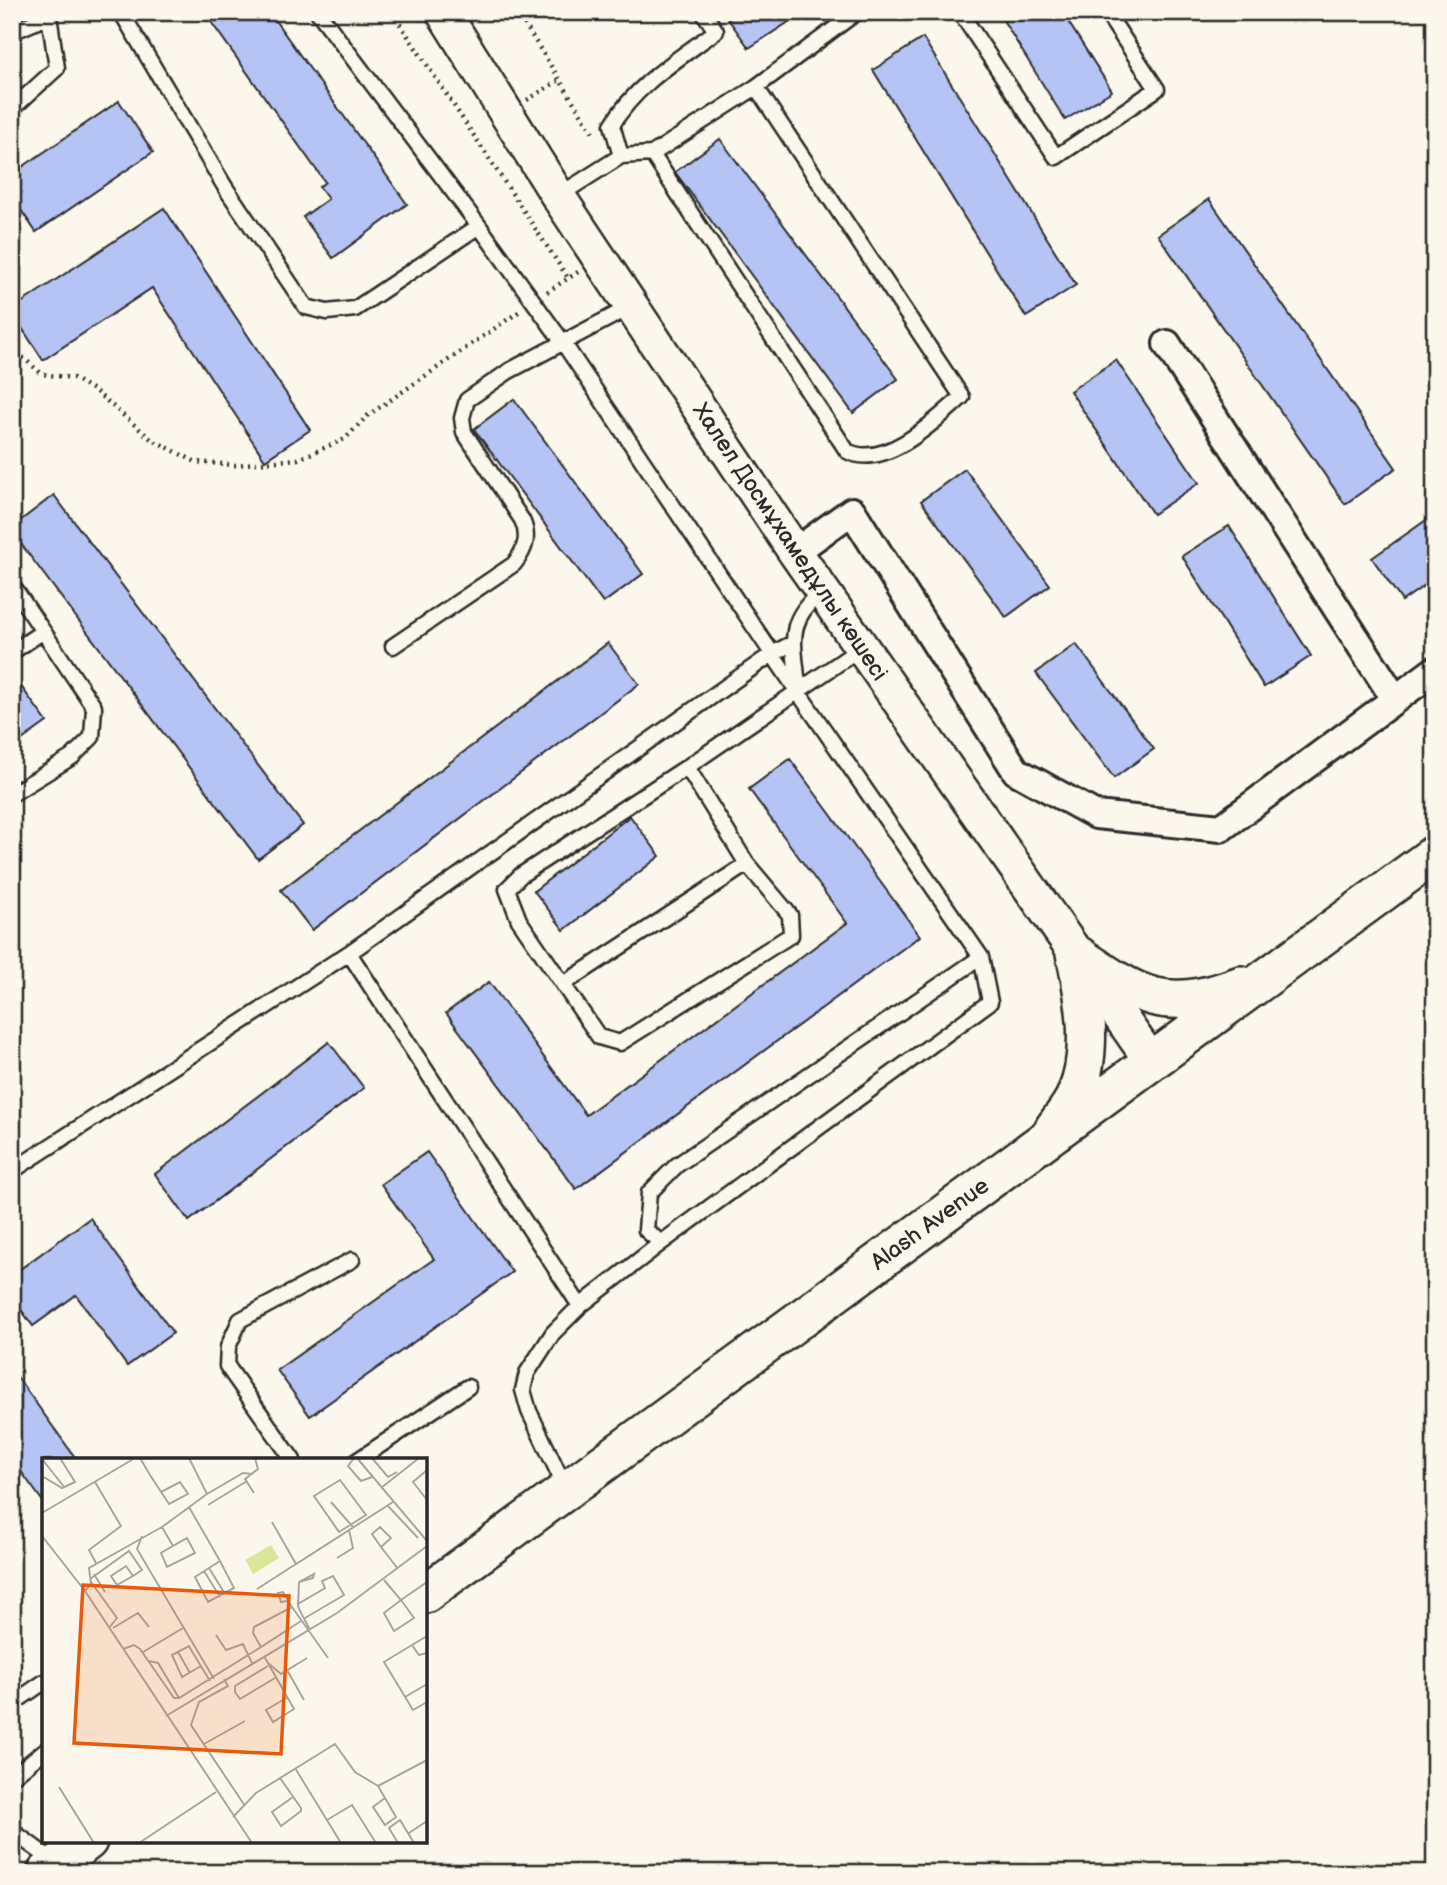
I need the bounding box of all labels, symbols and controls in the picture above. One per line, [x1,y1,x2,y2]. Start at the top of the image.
street label: Халел Досмұхамедұлы көшесі [686,398,894,686]
street label: Alash Avenue [865,1172,995,1276]
inset map [42,1458,427,1843]

